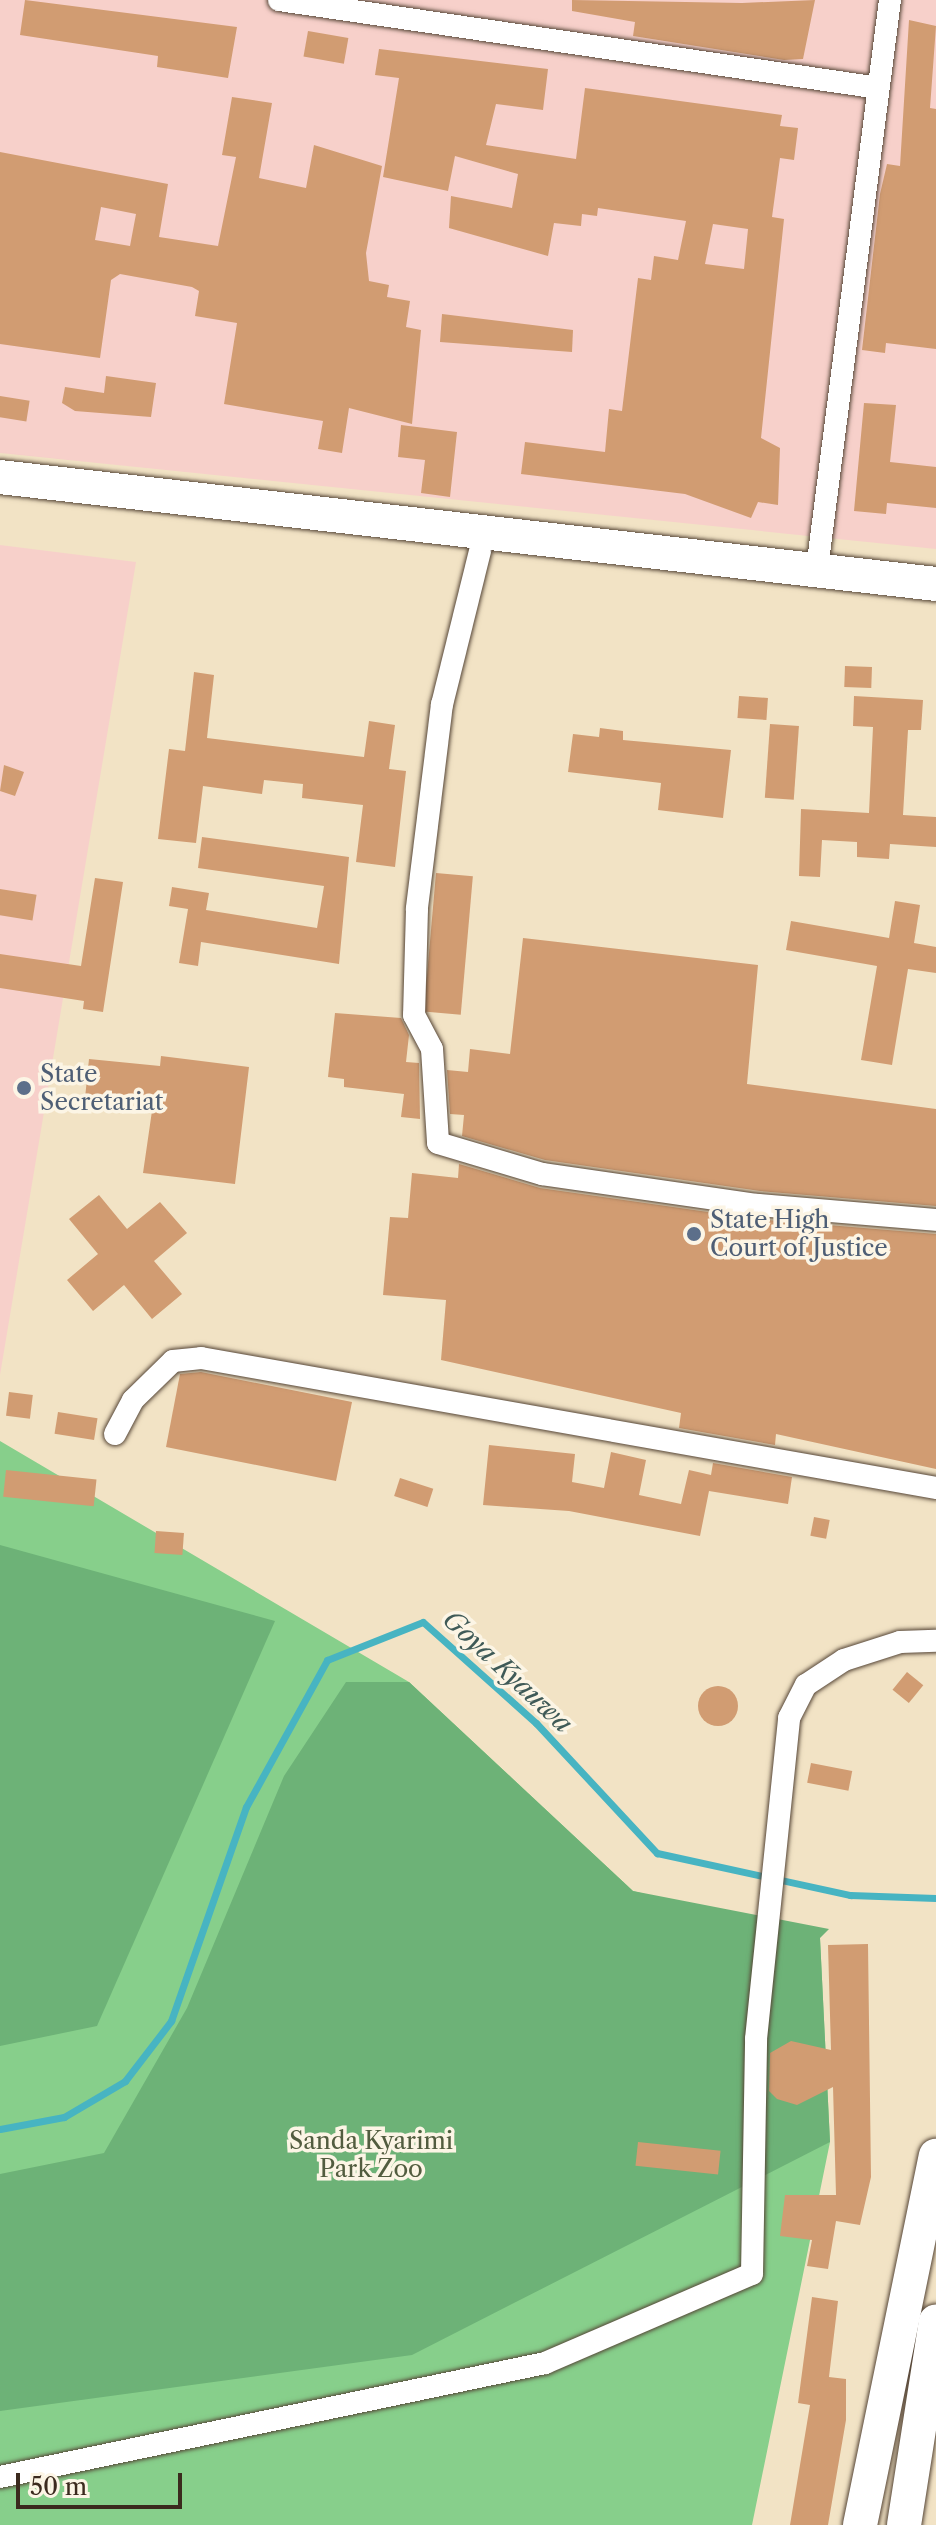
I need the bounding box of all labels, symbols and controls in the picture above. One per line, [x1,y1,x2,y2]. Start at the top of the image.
place label: State Secretariat [40,1060,163,1116]
marker: State Secretariat [15,1079,33,1097]
place label: State High Court of Justice [710,1206,888,1262]
marker: State High Court of Justice [685,1225,703,1243]
water label: Goya Kyauwa [436,1604,578,1740]
park label: Sanda Kyarimi Park Zoo [289,2127,453,2183]
scale bar [20,2457,186,2507]
text: 50 m [30,2472,87,2501]

